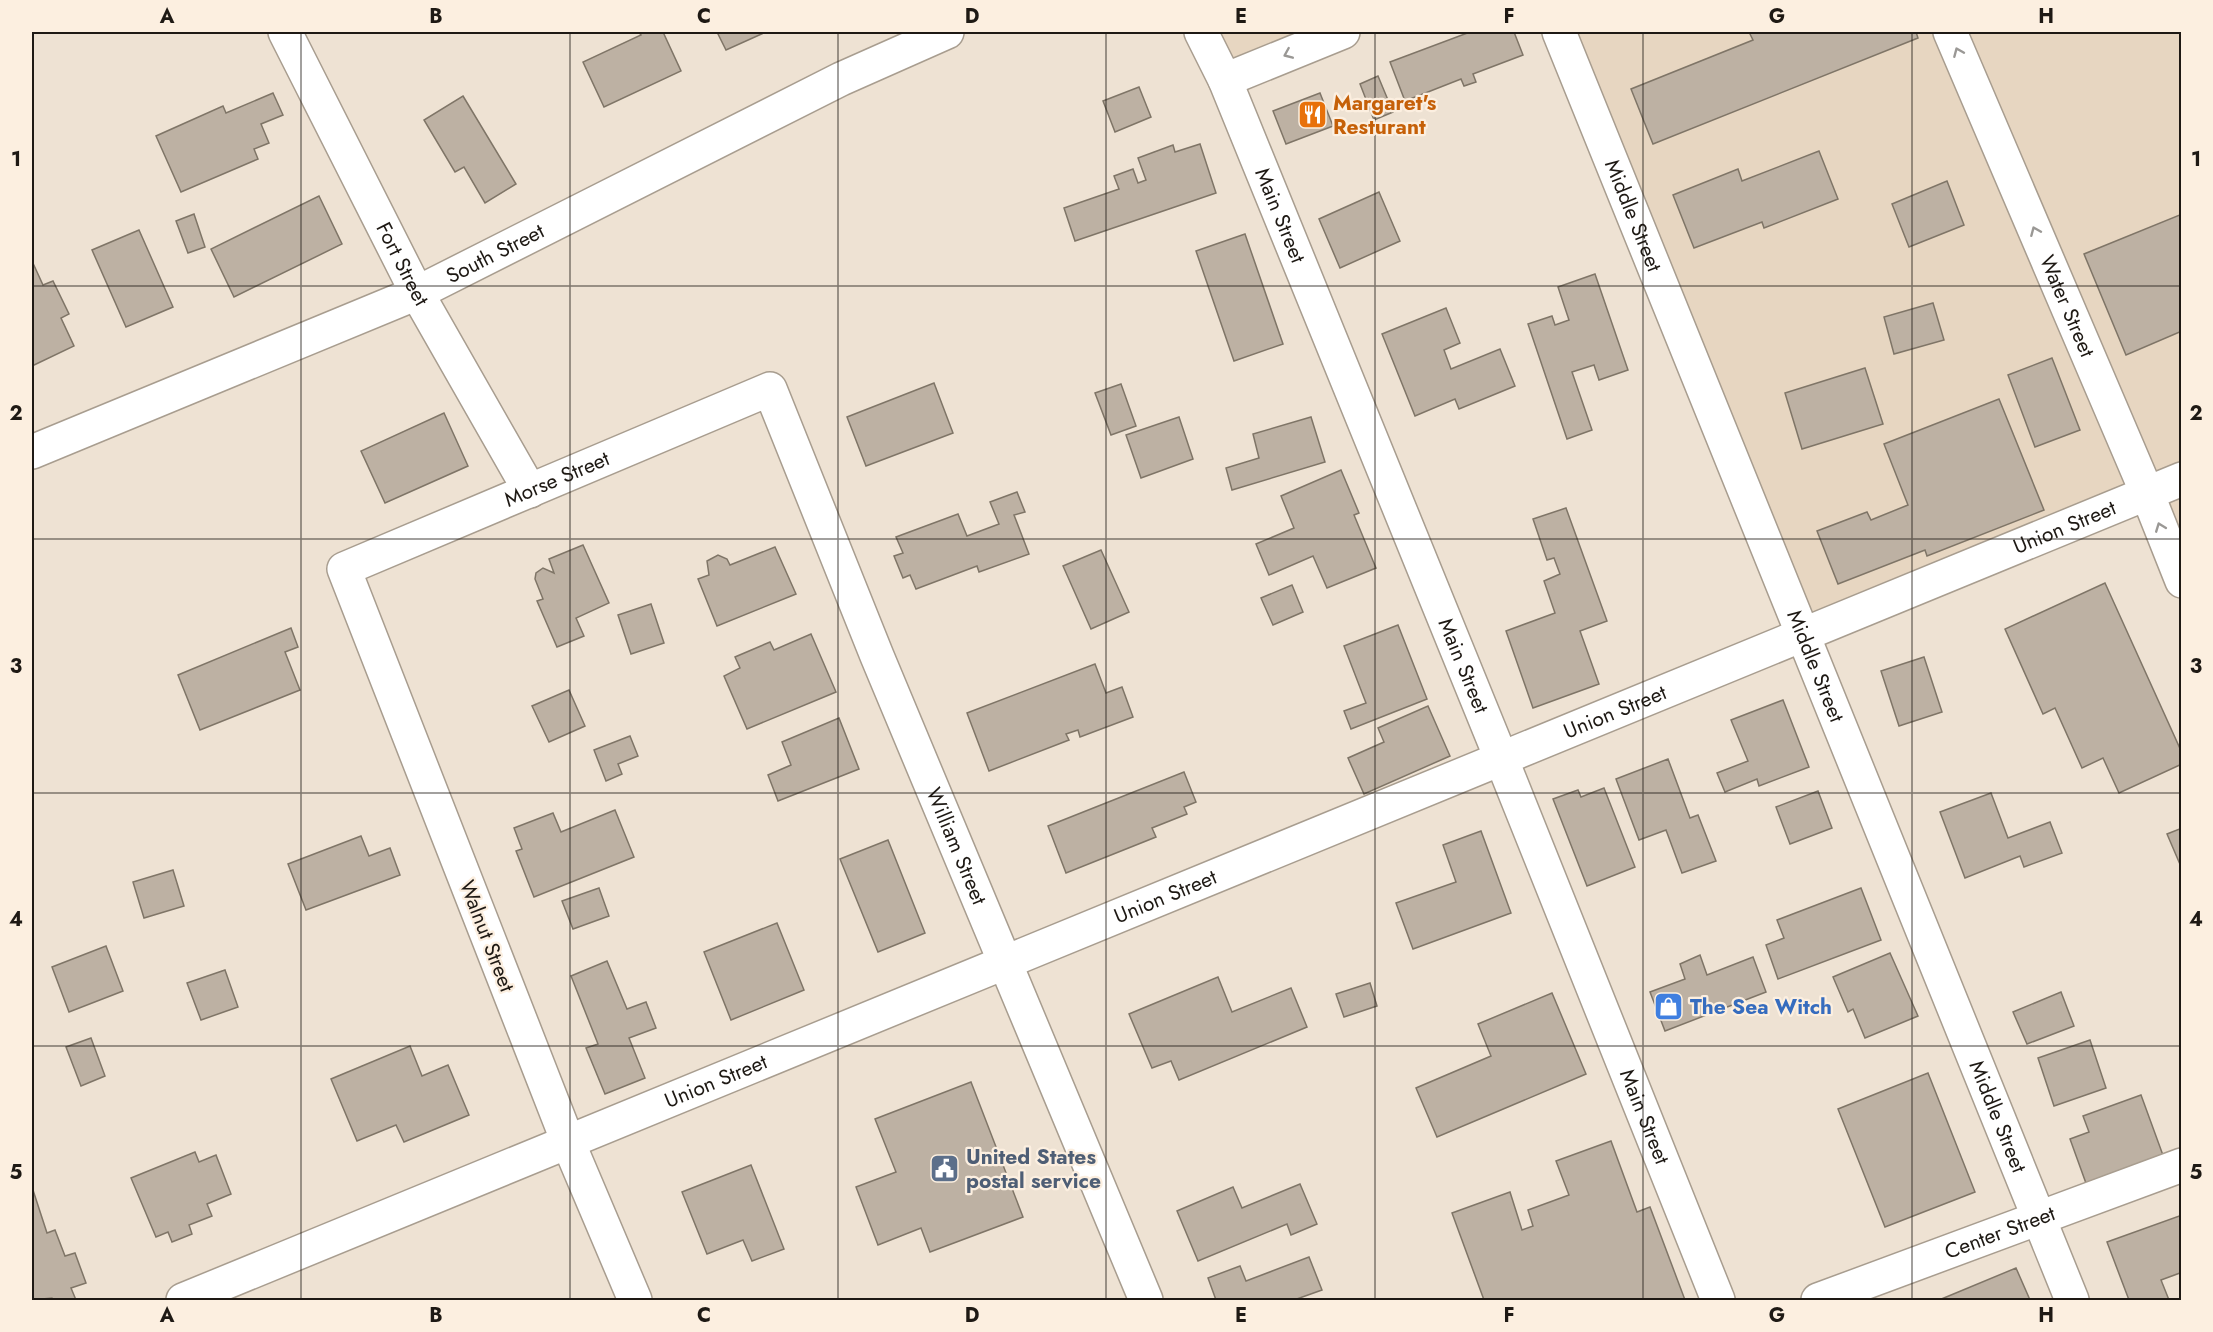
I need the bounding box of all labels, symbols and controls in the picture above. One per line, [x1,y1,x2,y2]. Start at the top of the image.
text: A [159,2,175,31]
text: B [429,2,443,31]
text: C [697,2,711,31]
text: D [965,2,979,31]
text: E [1235,2,1247,31]
text: F [1503,2,1515,31]
text: G [1769,2,1785,31]
text: H [2038,2,2054,31]
one-way arrow [1284,47,1295,59]
one-way arrow [1954,47,1966,58]
place label: Margaret's Resturant [1333,88,1437,142]
restaurant icon: Margaret's Resturant [1296,99,1328,131]
text: 1 [11,145,21,174]
text: 1 [2191,145,2201,174]
street label: Middle Street [1597,155,1669,276]
street label: Main Street [1247,164,1313,268]
street label: South Street [441,216,549,291]
street label: Fort Street [369,217,436,311]
one-way arrow [2030,227,2042,238]
street label: Water Street [2032,250,2102,362]
text: 2 [9,399,23,428]
text: 2 [2189,399,2203,428]
street label: Morse Street [500,444,614,515]
street label: Union Street [2009,493,2120,562]
one-way arrow [2155,522,2167,533]
street label: Middle Street [1779,605,1852,727]
street label: Main Street [1431,614,1496,718]
text: 3 [10,652,22,681]
text: 3 [2190,652,2202,681]
street label: Union Street [1559,677,1671,746]
street label: William Street [919,783,994,909]
street label: Union Street [1109,862,1221,931]
street label: Walnut Street [452,876,522,996]
text: 4 [9,905,23,934]
text: 4 [2189,905,2203,934]
shop icon: The Sea Witch [1653,991,1685,1023]
place label: The Sea Witch [1690,992,1832,1022]
street label: Union Street [660,1047,772,1116]
street label: Middle Street [1962,1056,2034,1177]
street label: Main Street [1612,1065,1677,1169]
place label: United States postal service [966,1142,1101,1196]
public building icon: United States postal service [929,1153,961,1185]
text: 5 [10,1158,23,1187]
text: 5 [2190,1158,2203,1187]
street label: Center Street [1940,1198,2059,1267]
text: A [159,1301,175,1330]
text: B [429,1301,443,1330]
text: C [697,1301,711,1330]
text: D [965,1301,979,1330]
text: E [1235,1301,1247,1330]
text: F [1503,1301,1515,1330]
text: G [1769,1301,1785,1330]
text: H [2038,1301,2054,1330]

